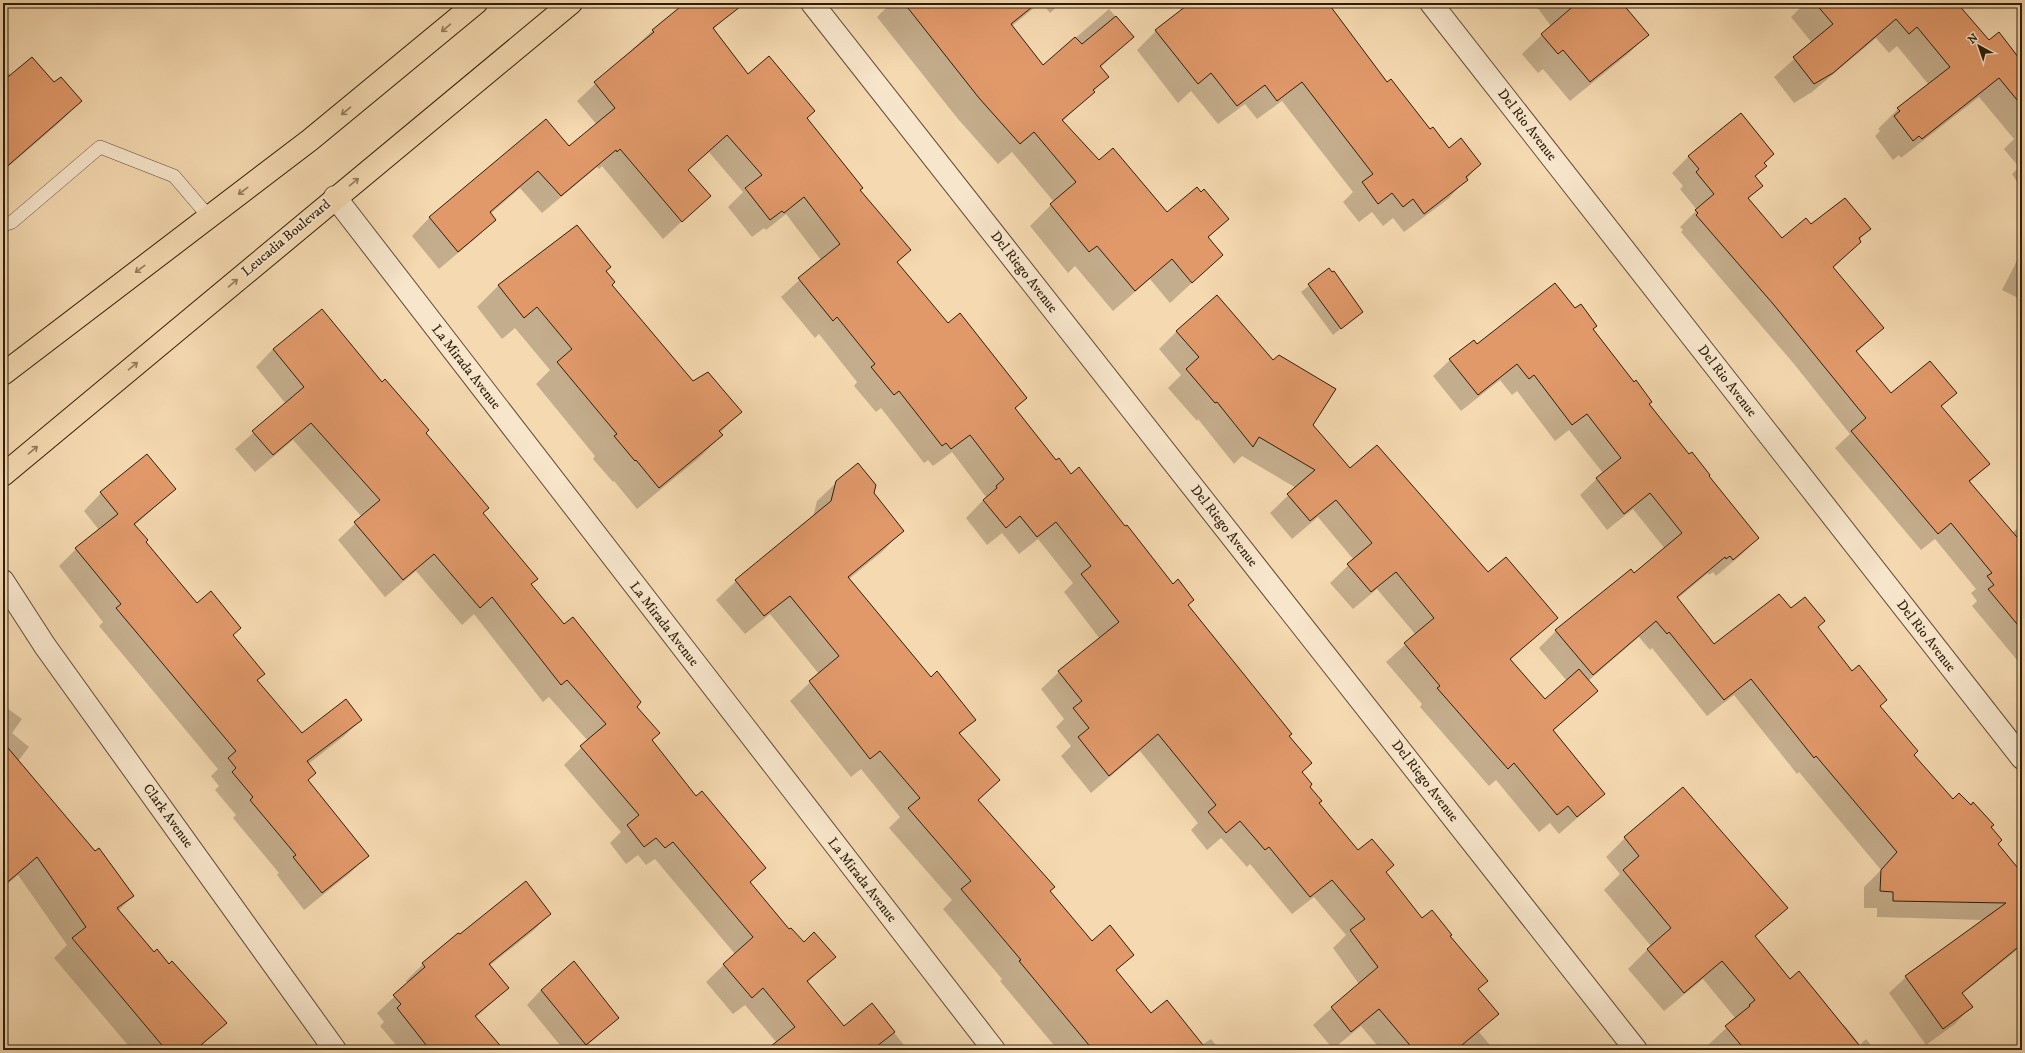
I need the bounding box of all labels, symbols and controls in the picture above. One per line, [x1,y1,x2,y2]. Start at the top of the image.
one-way arrow [441,23,451,32]
north arrow [1959,26,1999,66]
text: N [1965,31,1981,47]
street label: Del Rio Avenue [1493,85,1561,165]
one-way arrow [340,106,351,115]
one-way arrow [349,178,359,187]
one-way arrow [238,187,249,195]
street label: Leucadia Boulevard [238,195,334,281]
street label: Del Riego Avenue [986,227,1062,317]
one-way arrow [134,265,145,274]
one-way arrow [227,279,238,288]
street label: La Mirada Avenue [427,321,505,413]
street label: Del Rio Avenue [1693,341,1761,421]
one-way arrow [127,362,138,371]
one-way arrow [28,445,38,454]
street label: Del Riego Avenue [1186,481,1262,571]
street label: La Mirada Avenue [625,578,703,670]
street label: Del Rio Avenue [1892,596,1960,676]
street label: Del Riego Avenue [1387,736,1463,826]
street label: Clark Avenue [139,780,197,852]
street label: La Mirada Avenue [823,834,901,926]

